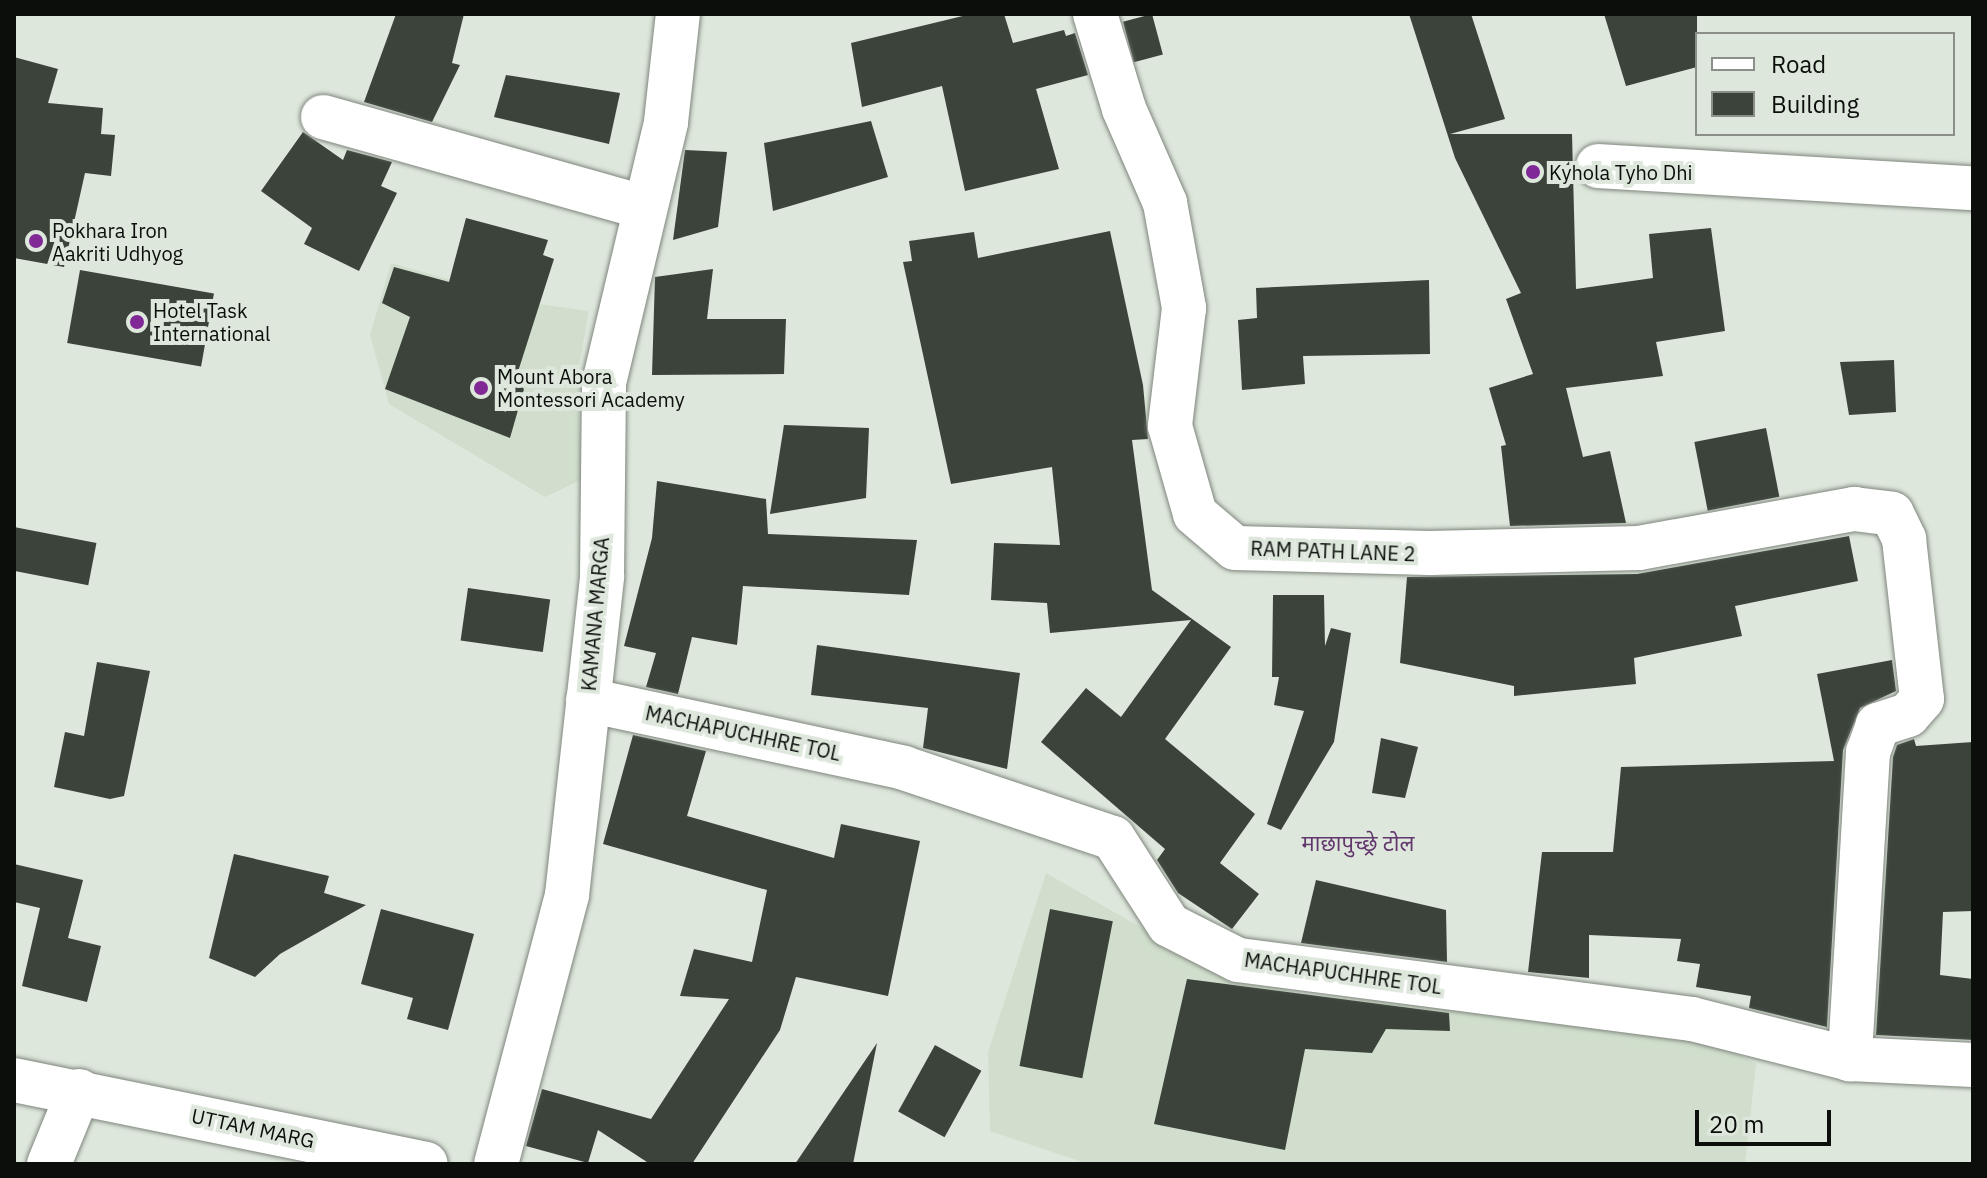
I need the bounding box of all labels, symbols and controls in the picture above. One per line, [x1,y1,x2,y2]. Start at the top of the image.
legend [1695,32,1955,136]
text: Road [1771,48,1826,80]
text: Building [1771,88,1859,120]
place label: Kyhola Tyho Dhi [1549,160,1693,184]
marker: Kyhola Tyho Dhi [1524,163,1542,181]
place label: Pokhara Iron Aakriti Udhyog [52,218,183,265]
marker: Pokhara Iron Aakriti Udhyog [27,232,45,250]
place label: Hotel Task International [153,298,270,345]
marker: Hotel Task International [128,313,146,331]
place label: Mount Abora Montessori Academy [497,364,685,411]
marker: Mount Abora Montessori Academy [472,379,490,397]
street label: KAMANA MARGA [576,536,614,692]
street label: RAM PATH LANE 2 [1250,536,1416,566]
street label: MACHAPUCHHRE TOL [643,701,843,765]
district label: माछापुच्छ्रे टोल [1302,830,1414,856]
street label: MACHAPUCHHRE TOL [1243,947,1443,999]
scale bar [1699,1094,1835,1144]
street label: UTTAM MARG [189,1103,317,1153]
text: 20 m [1709,1108,1764,1140]

